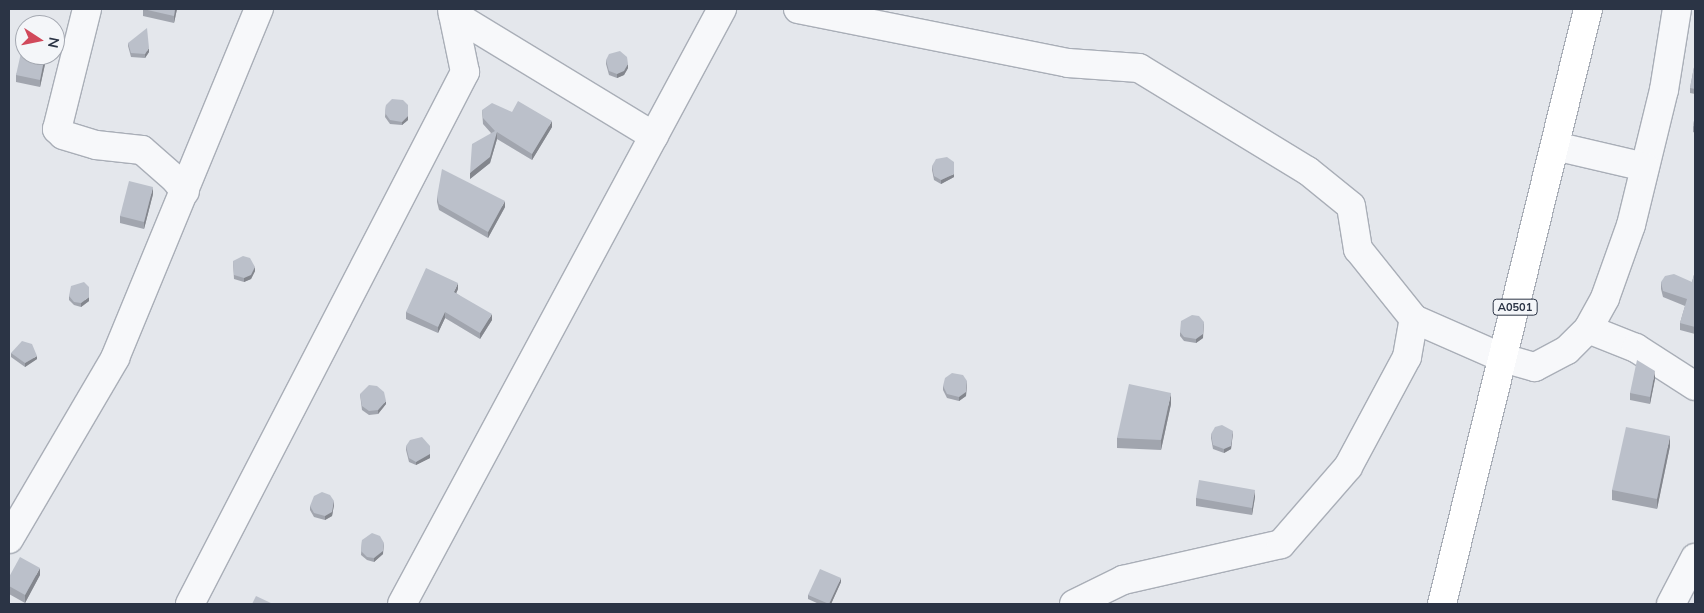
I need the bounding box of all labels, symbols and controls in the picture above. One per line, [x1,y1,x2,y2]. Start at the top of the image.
north arrow [15,15,65,65]
text: N [44,36,64,50]
road number: A0501 [1492,298,1538,316]

